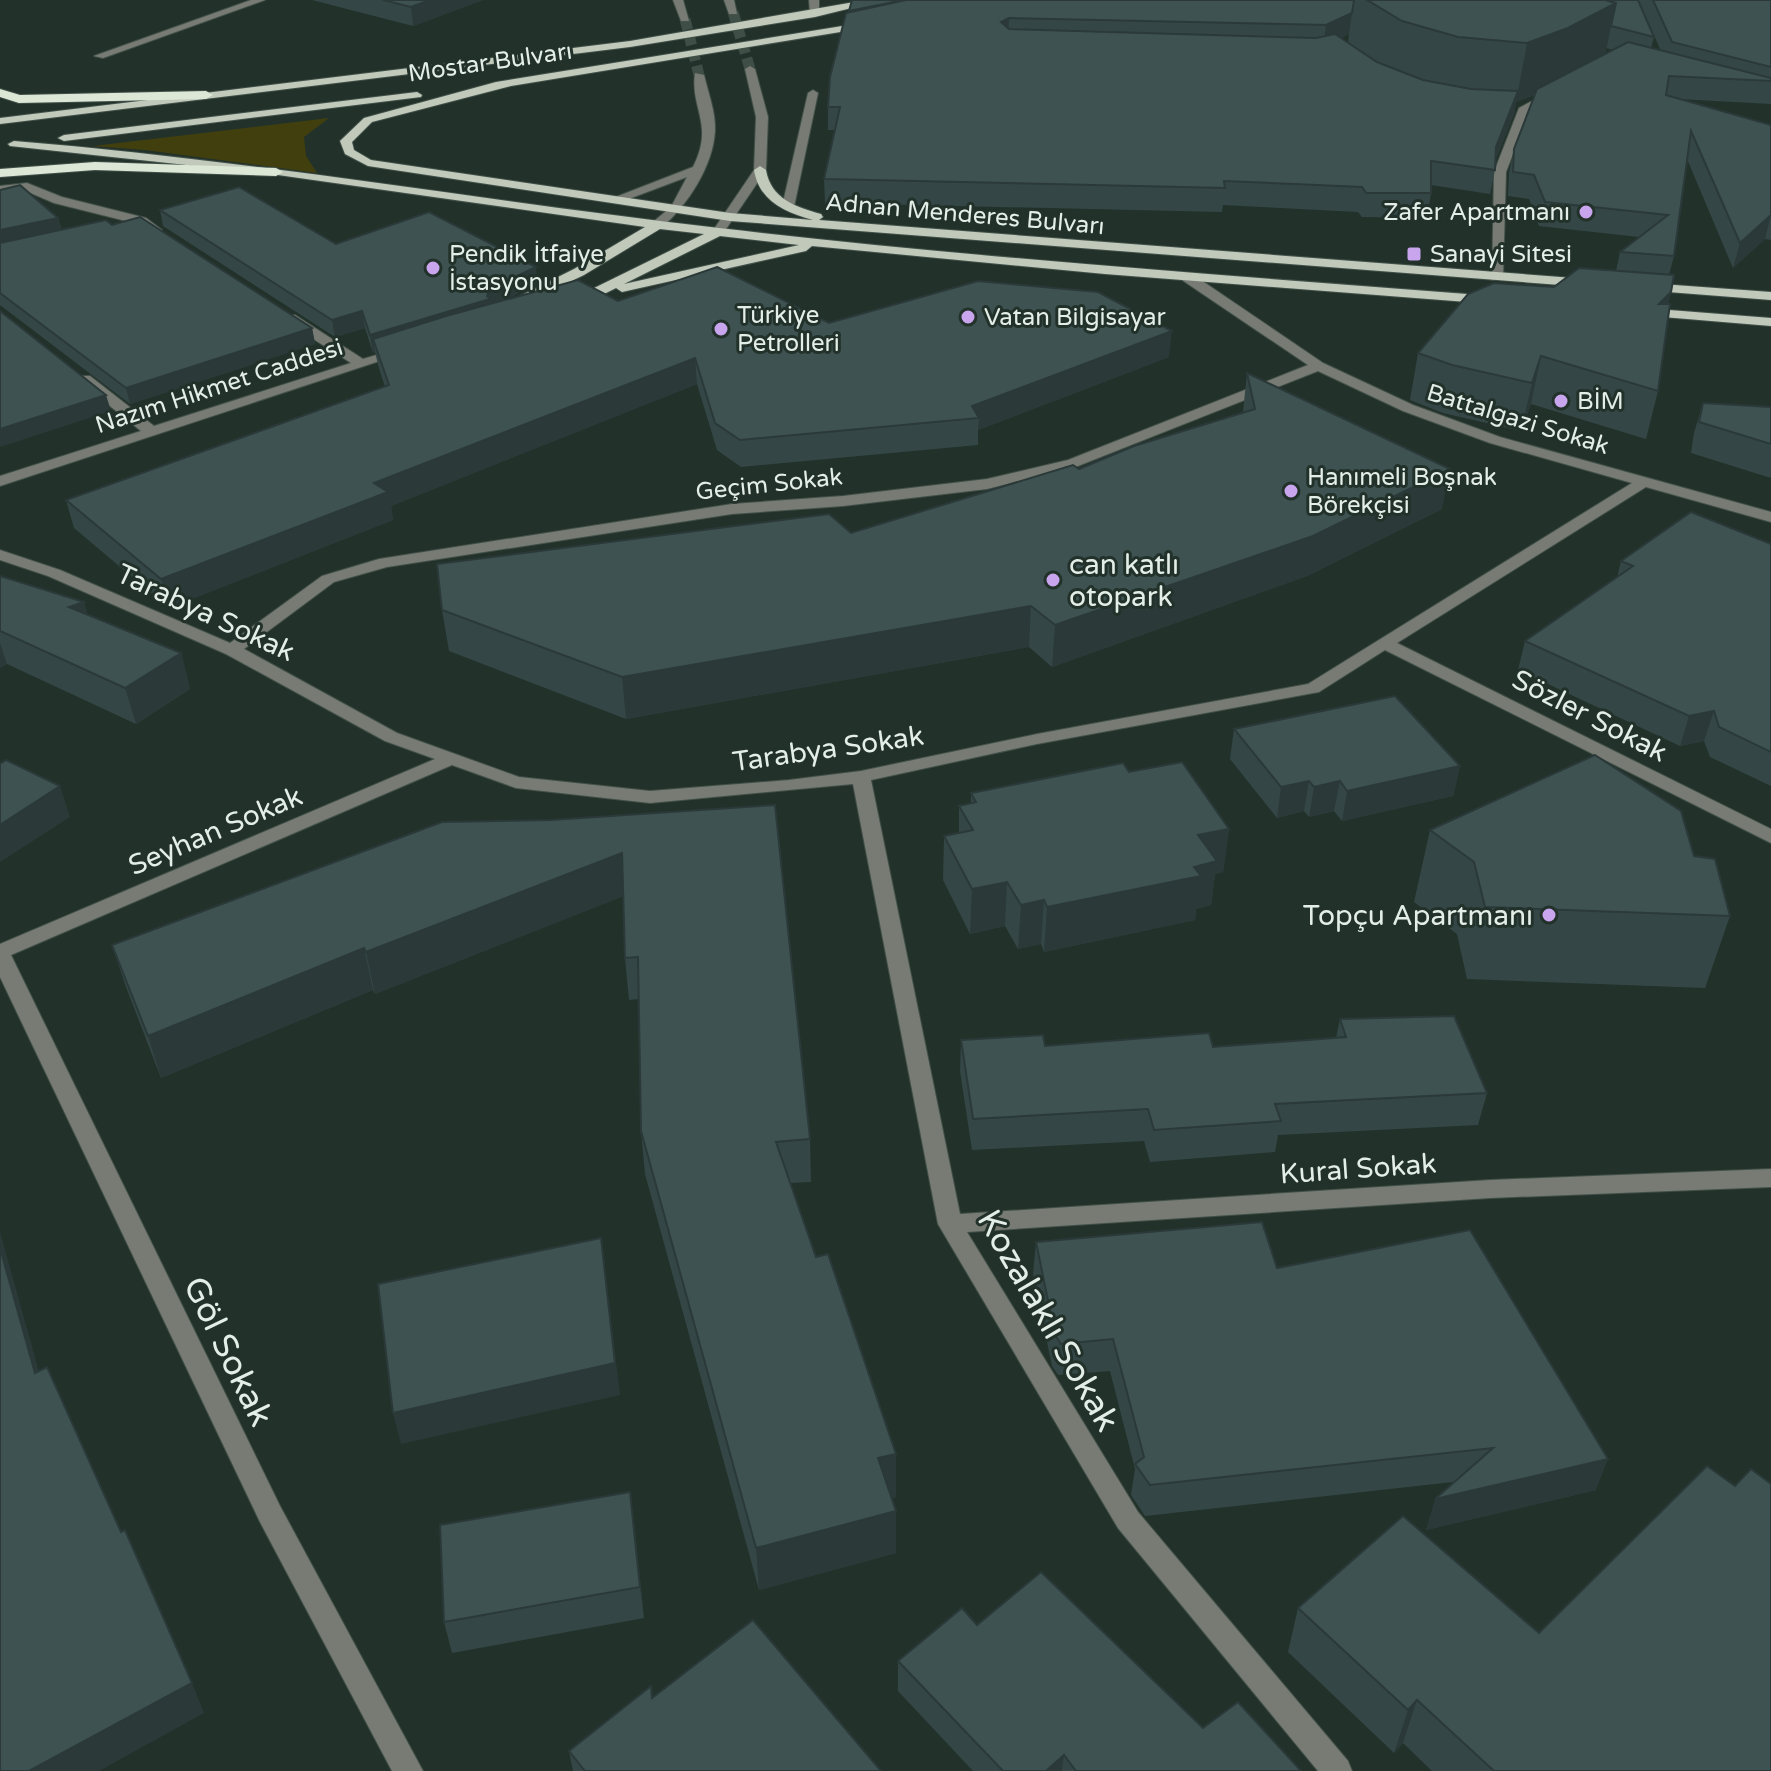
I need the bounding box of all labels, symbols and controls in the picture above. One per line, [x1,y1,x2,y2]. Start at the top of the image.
street label: Mostar Bulvarı [406,37,574,88]
street label: Adnan Menderes Bulvarı [824,188,1106,241]
place label: Zafer Apartmanı [1383,198,1570,227]
marker: Zafer Apartmanı [1577,203,1595,221]
place label: Pendik İtfaiye İstasyonu [449,240,604,297]
place label: Sanayi Sitesi [1430,240,1572,269]
marker: Sanayi Sitesi [1405,245,1423,263]
marker: Pendik İtfaiye İstasyonu [424,259,442,277]
place label: Türkiye Petrolleri [737,301,840,358]
place label: Vatan Bilgisayar [984,303,1167,332]
marker: Vatan Bilgisayar [959,308,977,326]
marker: Türkiye Petrolleri [712,320,730,338]
street label: Nazım Hikmet Caddesi [92,333,347,440]
street label: Battalgazi Sokak [1423,378,1613,461]
place label: BİM [1577,387,1624,416]
marker: BİM [1552,392,1570,410]
street label: Geçim Sokak [694,462,844,507]
place label: Hanımeli Boşnak Börekçisi [1307,463,1497,520]
marker: Hanımeli Boşnak Börekçisi [1282,482,1300,500]
place label: can katlı otopark [1069,548,1179,614]
street label: Tarabya Sokak [111,557,300,669]
marker: can katlı otopark [1044,571,1062,589]
street label: Sözler Sokak [1506,662,1673,769]
street label: Tarabya Sokak [730,719,926,779]
street label: Seyhan Sokak [123,779,307,883]
place label: Topçu Apartmanı [1303,899,1533,933]
marker: Topçu Apartmanı [1540,906,1558,924]
street label: Kural Sokak [1279,1147,1437,1191]
street label: Kozalaklı Sokak [968,1203,1128,1439]
street label: Göl Sokak [174,1270,281,1433]

